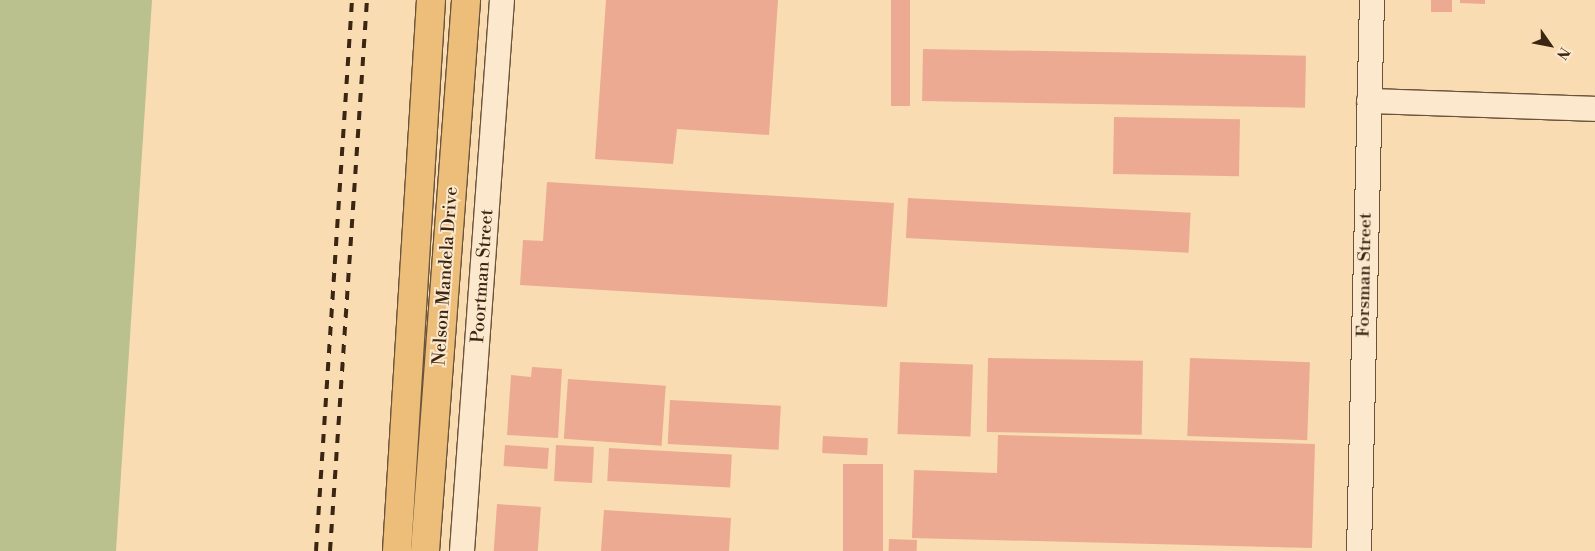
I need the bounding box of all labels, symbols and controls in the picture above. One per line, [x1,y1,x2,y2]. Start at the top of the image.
north arrow [1525,20,1575,70]
text: N [1552,44,1573,63]
street label: Nelson Mandela Drive [429,186,463,366]
street label: Poortman Street [468,208,498,344]
street label: Forsman Street [1353,213,1377,337]

